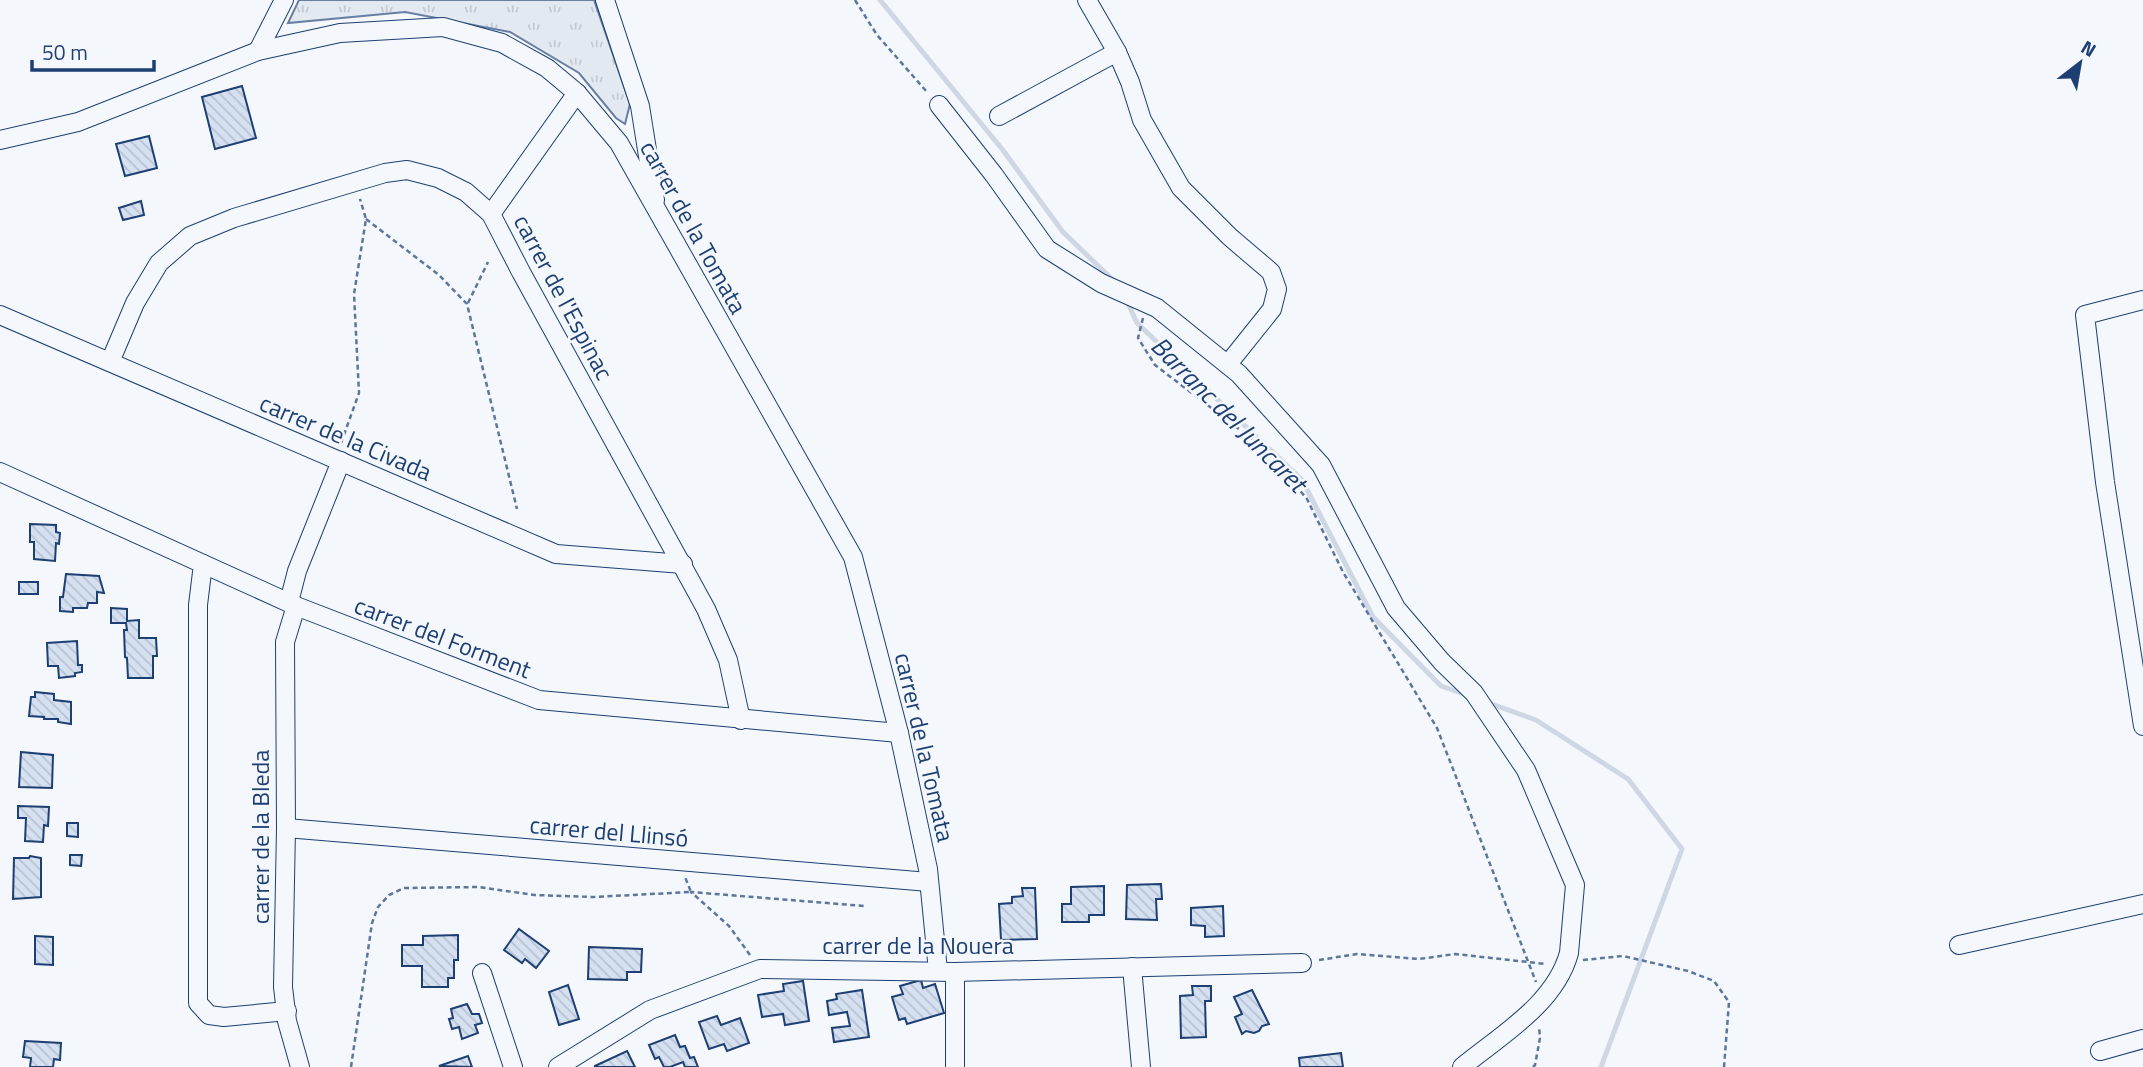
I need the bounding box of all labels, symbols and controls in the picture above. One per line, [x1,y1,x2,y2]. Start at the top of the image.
scale bar [32,28,154,72]
north arrow [2045,28,2115,98]
text: N [2076,32,2102,64]
text: 50 m [42,36,88,68]
street label: carrer de la Tomata [631,134,757,320]
street label: carrer de l'Espinac [505,208,623,386]
water label: Barranc del Juncaret [1142,327,1318,503]
street label: carrer de la Civada [254,384,438,490]
street label: carrer del Forment [349,587,537,687]
street label: carrer de la Tomata [886,649,964,845]
street label: carrer de la Bleda [242,750,278,924]
street label: carrer del Llinsó [528,806,690,856]
street label: carrer de la Nouera [822,927,1014,963]

